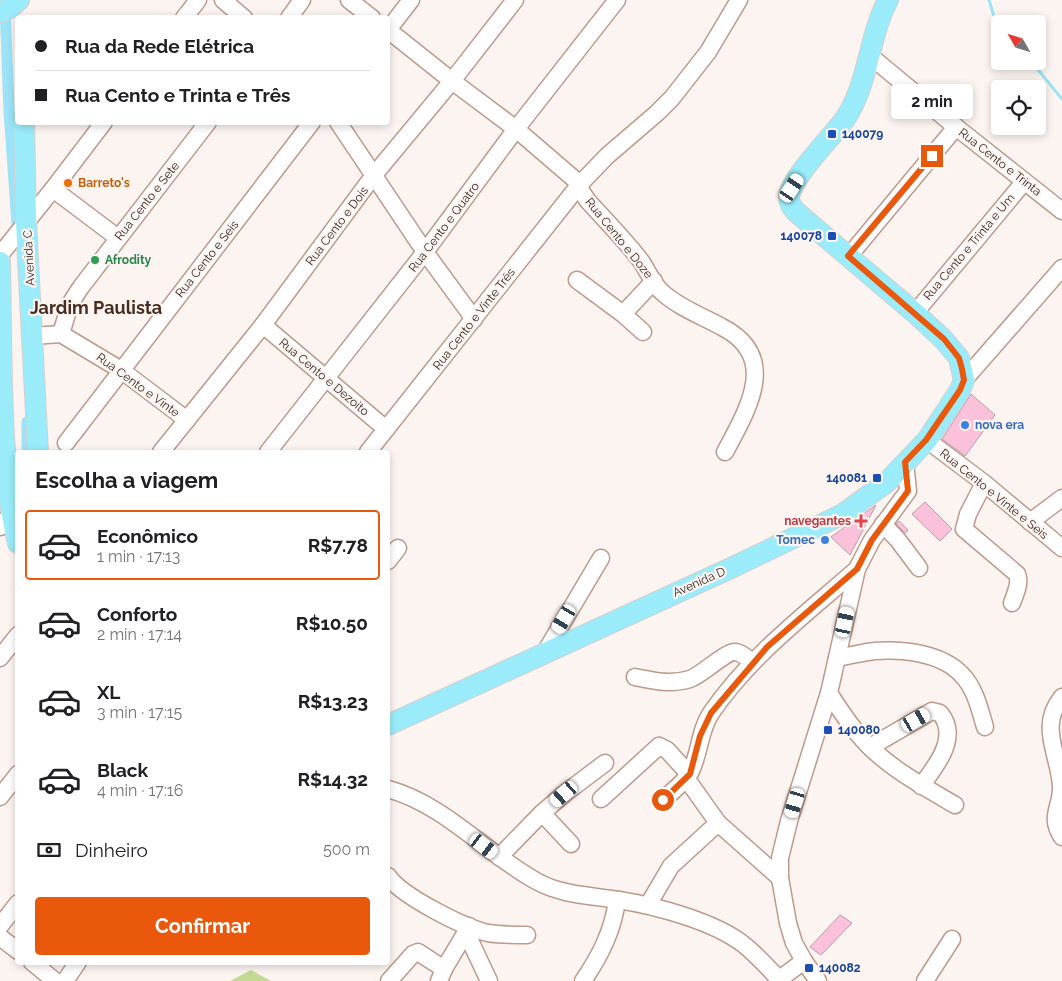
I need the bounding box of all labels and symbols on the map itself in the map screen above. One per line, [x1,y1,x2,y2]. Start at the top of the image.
north arrow [991,15,1046,70]
callout: 2 min [891,84,973,118]
street label: Rua Cento e Trinta [956,125,1044,199]
place label: 140079 [842,127,883,141]
marker: 140079 [826,128,838,140]
route end [921,145,943,167]
street label: Rua Cento e Sete [112,159,182,243]
car [777,171,806,205]
place label: Barreto's [78,176,130,190]
marker: Barreto's [62,177,74,189]
street label: Rua Cento e Quatro [406,179,482,275]
street label: Rua Cento e Dois [303,184,371,268]
street label: Rua Cento e Trinta e Um [920,191,1018,303]
street label: Rua Cento e Doze [582,195,656,281]
street label: Rua Cento e Seis [173,218,241,300]
place label: 140078 [781,229,822,243]
street label: Avenida C [21,230,37,286]
marker: 140078 [826,230,838,242]
place label: Afrodity [105,253,152,267]
marker: Afrodity [89,254,101,266]
street label: Rua Cento e Vinte Três [430,265,518,373]
district label: Jardim Paulista [30,297,162,318]
street label: Rua Cento e Dezoito [276,335,372,419]
street label: Rua Cento e Vinte [94,350,182,420]
place label: nova era [975,418,1024,432]
marker: nova era [959,419,971,431]
street label: Rua Cento e Vinte e Seis [937,446,1051,542]
place label: 140081 [826,471,867,485]
marker: 140081 [871,472,883,484]
place label: navegantes [784,514,851,528]
marker: navegantes [855,515,867,527]
place label: Tomec [776,533,815,547]
marker: Tomec [819,534,831,546]
street label: Avenida D [670,564,728,600]
car [549,602,578,636]
car [834,606,855,638]
car [899,706,932,734]
place label: 140080 [838,723,880,737]
marker: 140080 [822,724,834,736]
car [547,778,580,810]
car [783,786,806,820]
route start [652,789,674,811]
car [467,831,500,861]
place label: 140082 [819,961,861,975]
marker: 140082 [803,962,815,974]

